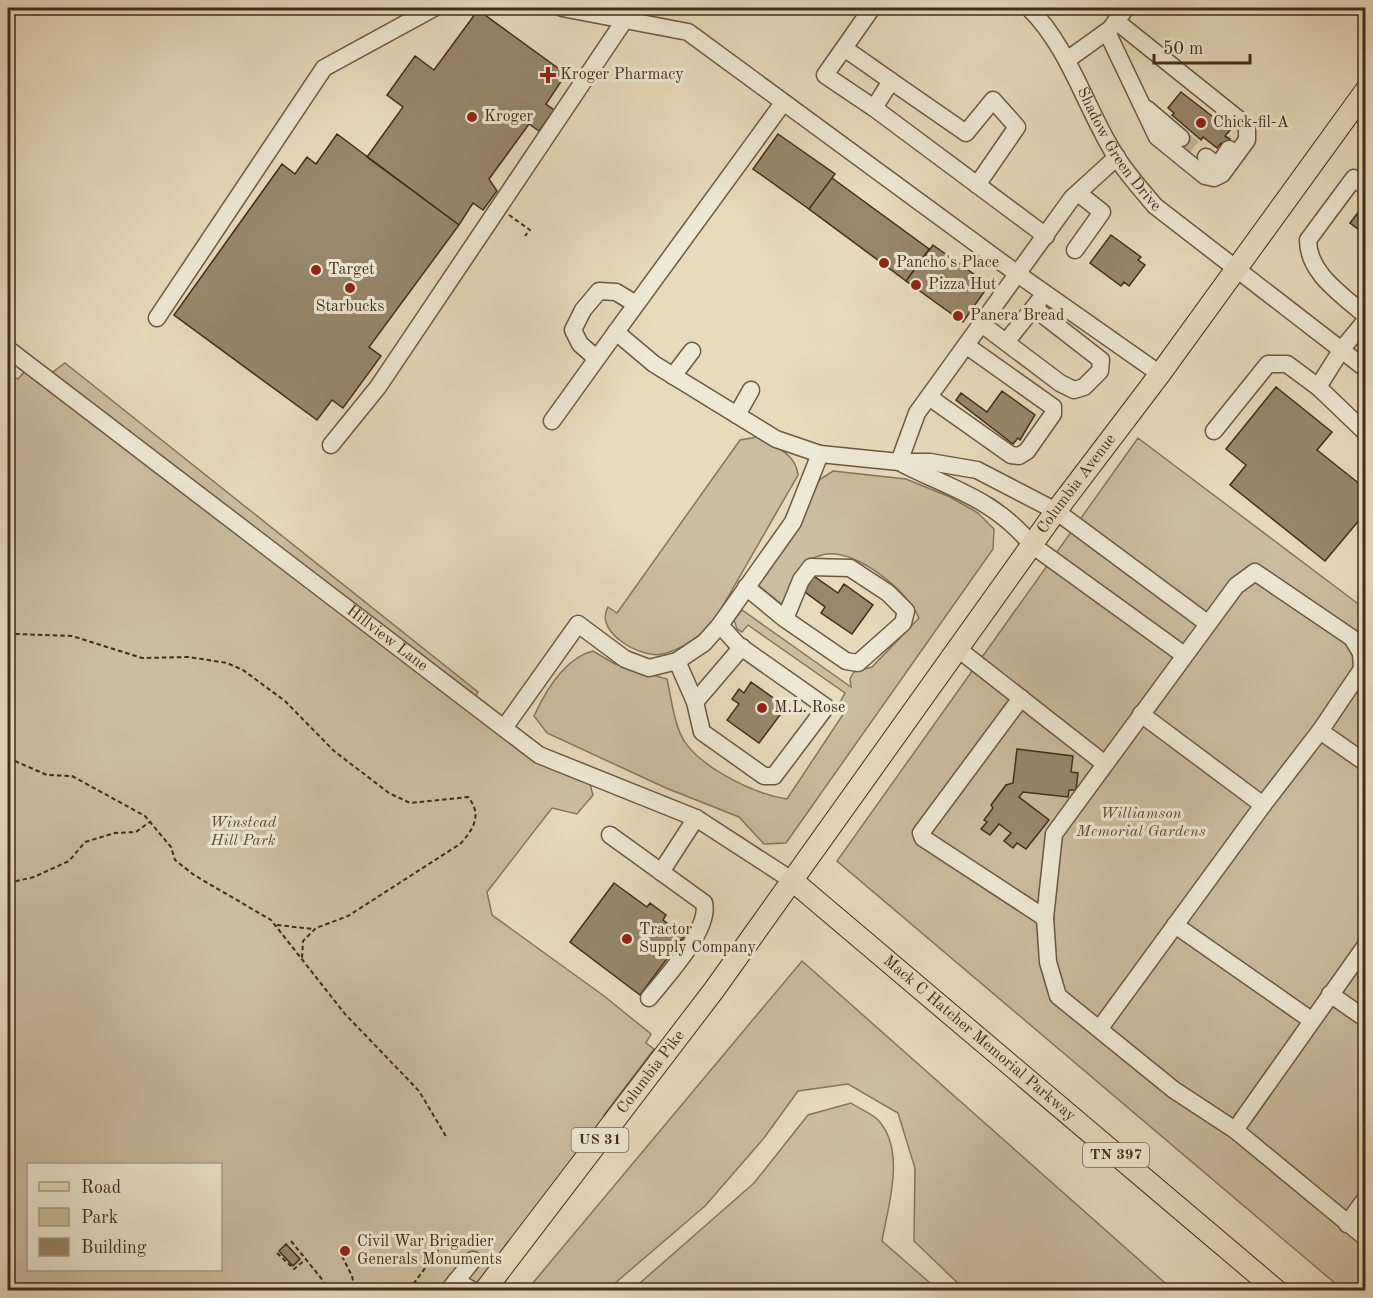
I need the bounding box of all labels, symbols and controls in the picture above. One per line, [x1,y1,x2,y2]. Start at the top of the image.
scale bar [1154,27,1250,65]
text: 50 m [1163,40,1203,58]
place label: Kroger Pharmacy [560,67,684,83]
marker: Kroger Pharmacy [541,68,555,82]
street label: Shadow Green Drive [1074,85,1163,215]
place label: Kroger [484,109,534,125]
marker: Kroger [465,110,479,124]
place label: Chick-fil-A [1213,115,1289,131]
marker: Chick-fil-A [1194,116,1208,130]
place label: Pancho's Place [896,255,999,271]
marker: Pancho's Place [877,256,891,270]
place label: Target [328,262,375,278]
marker: Target [309,263,323,277]
place label: Pizza Hut [928,277,997,293]
marker: Pizza Hut [909,278,923,292]
marker: Starbucks [343,281,357,295]
place label: Starbucks [316,299,385,315]
place label: Panera Bread [970,308,1064,324]
marker: Panera Bread [951,309,965,323]
street label: Columbia Avenue [1034,431,1119,537]
street label: Hillview Lane [343,603,430,675]
place label: M.L. Rose [774,700,845,716]
marker: M.L. Rose [755,701,769,715]
park label: Williamson Memorial Gardens [1075,806,1206,840]
park label: Winstead Hill Park [210,815,277,849]
place label: Tractor Supply Company [639,922,757,956]
marker: Tractor Supply Company [620,932,634,946]
street label: Mack C Hatcher Memorial Parkway [880,953,1079,1125]
street label: Columbia Pike [615,1028,688,1117]
road number: US 31 [572,1128,628,1152]
road number: TN 397 [1083,1143,1149,1167]
legend [27,1163,222,1271]
text: Road [81,1179,121,1197]
text: Park [81,1209,118,1227]
place label: Civil War Brigadier Generals Monuments [357,1234,502,1268]
text: Building [81,1239,147,1257]
marker: Civil War Brigadier Generals Monuments [338,1244,352,1258]

